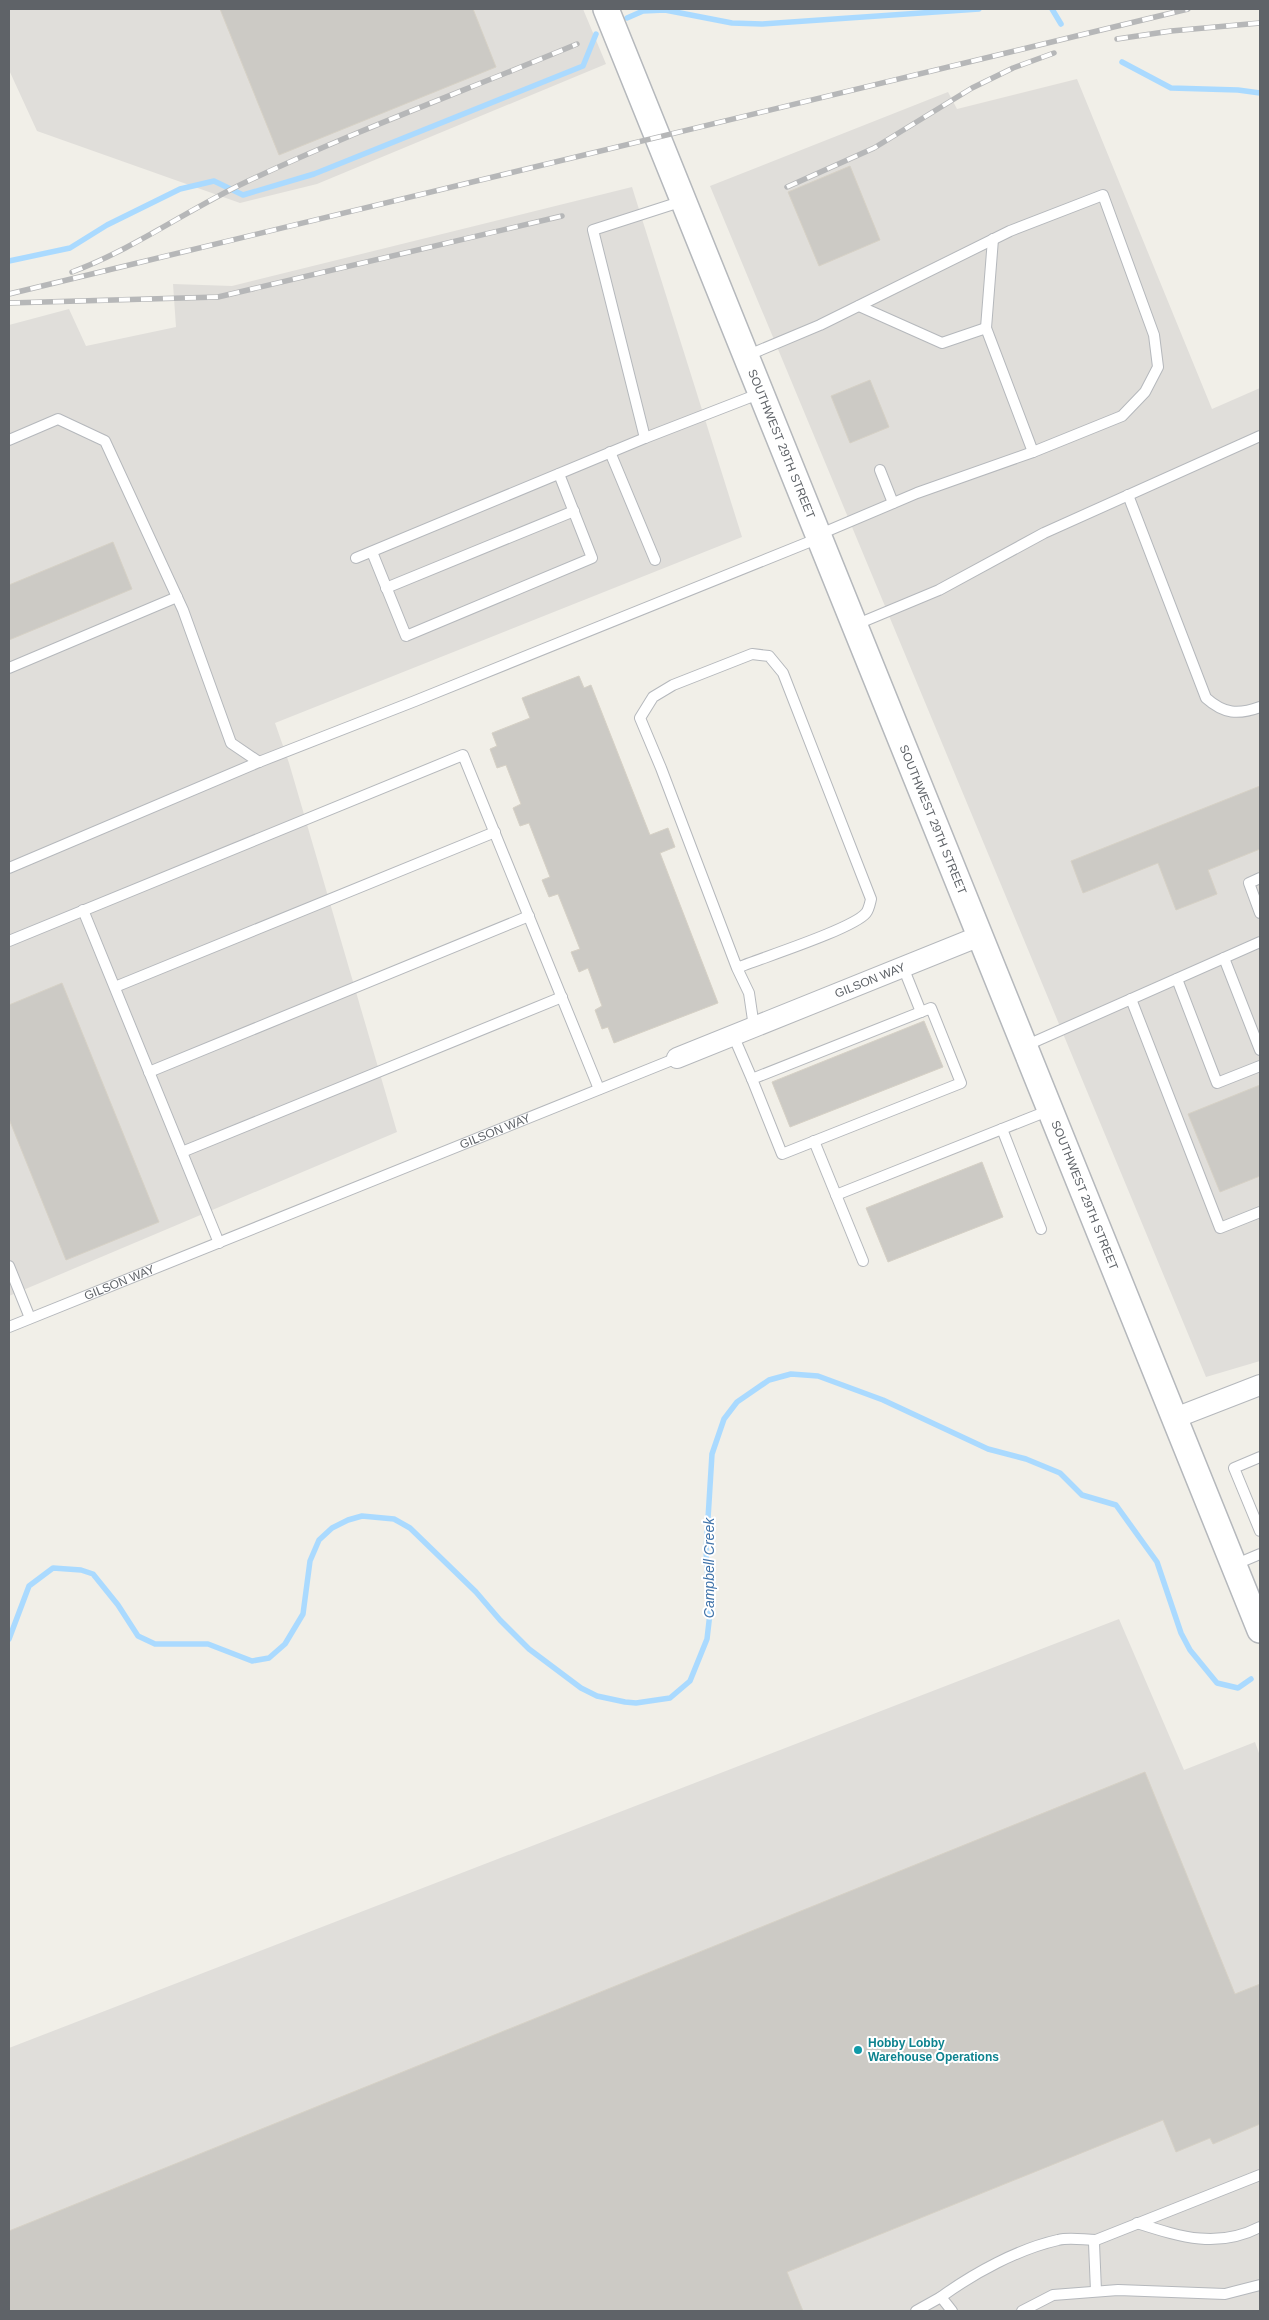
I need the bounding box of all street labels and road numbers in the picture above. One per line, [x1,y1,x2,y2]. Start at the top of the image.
street label: SOUTHWEST 29TH STREET [745,367,818,521]
street label: SOUTHWEST 29TH STREET [897,743,970,897]
street label: GILSON WAY [833,960,907,1001]
street label: GILSON WAY [458,1111,532,1152]
street label: SOUTHWEST 29TH STREET [1048,1118,1121,1273]
street label: GILSON WAY [82,1262,157,1303]

